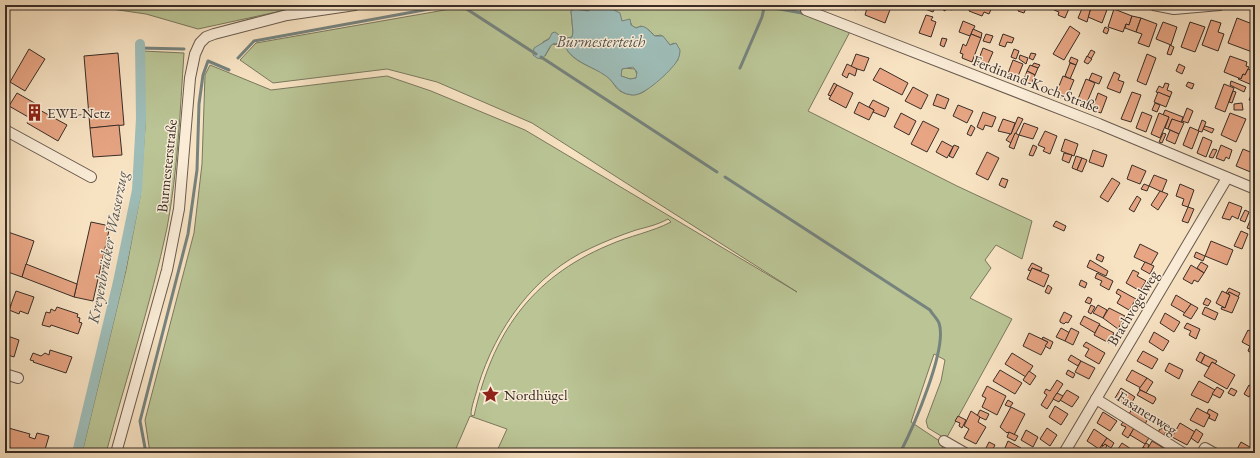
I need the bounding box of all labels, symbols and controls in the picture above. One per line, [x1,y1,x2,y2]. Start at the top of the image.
water label: Burmesterteich [556,31,646,52]
street label: Ferdinand-Koch-Straße [970,51,1103,117]
building icon: EWE-Netz [24,103,44,123]
place label: EWE-Netz [47,103,110,122]
street label: Burmesterstraße [152,118,181,213]
water label: Kreyenbrücker Wasserzug [82,168,133,326]
street label: Brachvogelweg [1103,266,1163,349]
place icon: Nordhügel [481,385,501,405]
place label: Nordhügel [504,385,568,404]
street label: Fasanenweg [1114,387,1181,439]

